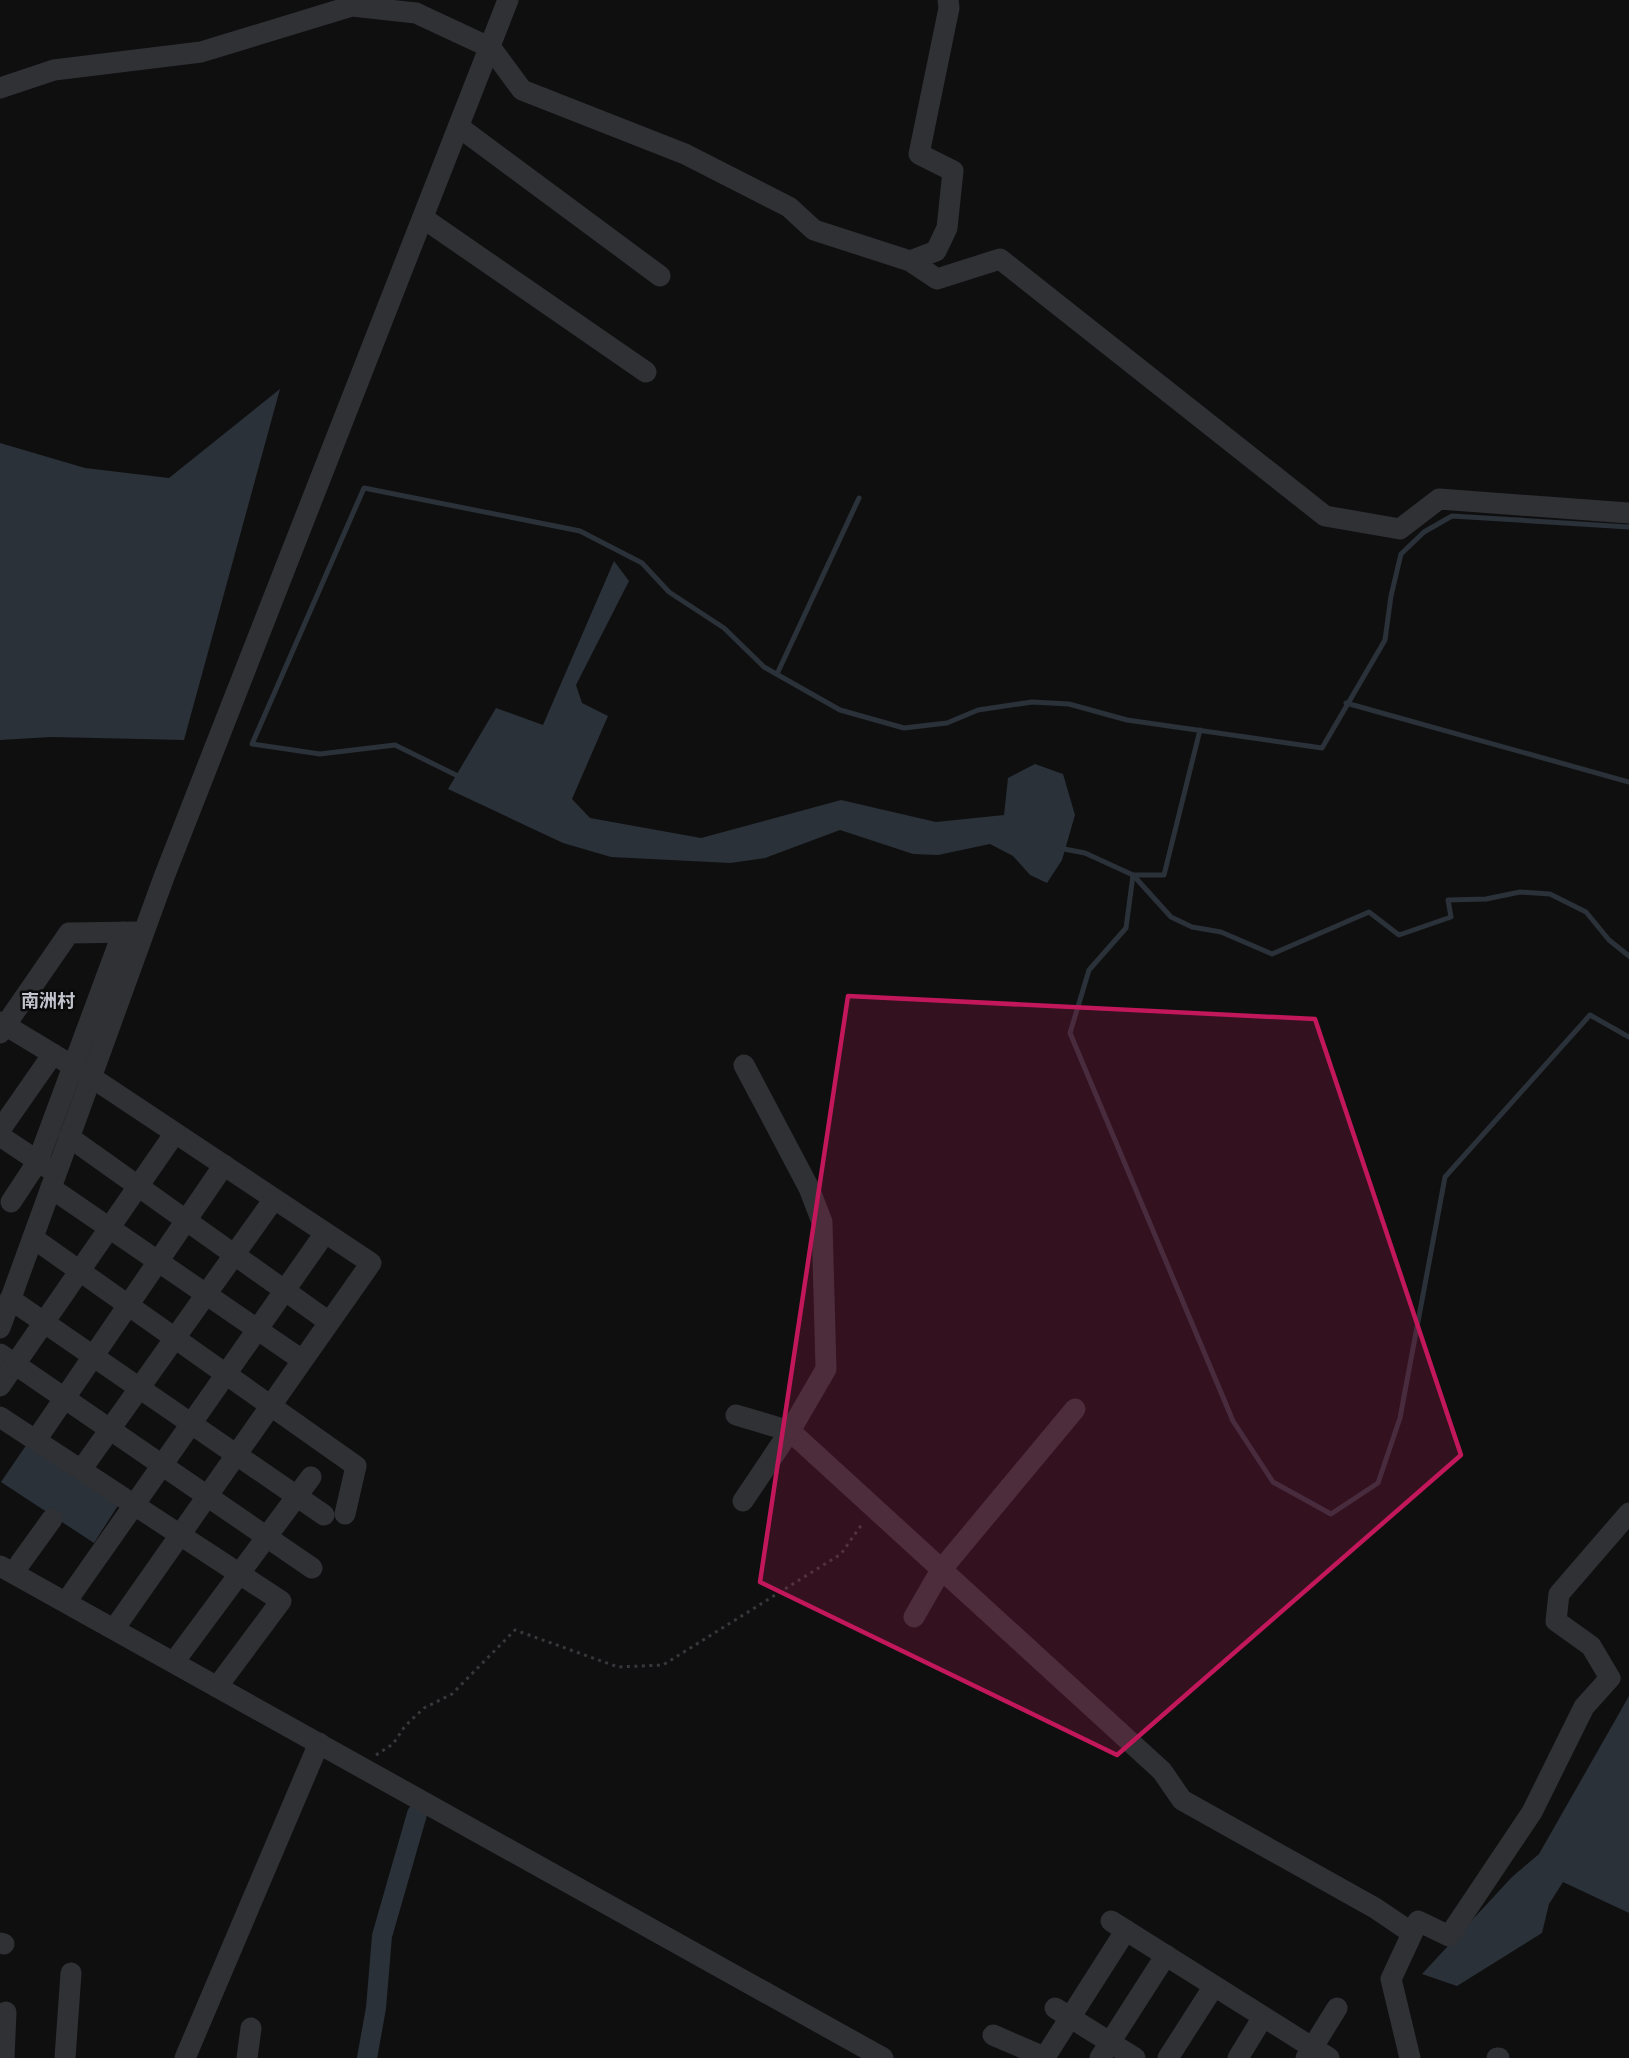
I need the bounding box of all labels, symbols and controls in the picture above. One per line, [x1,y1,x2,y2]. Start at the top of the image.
district label: 南洲村 [21,990,75,1010]

